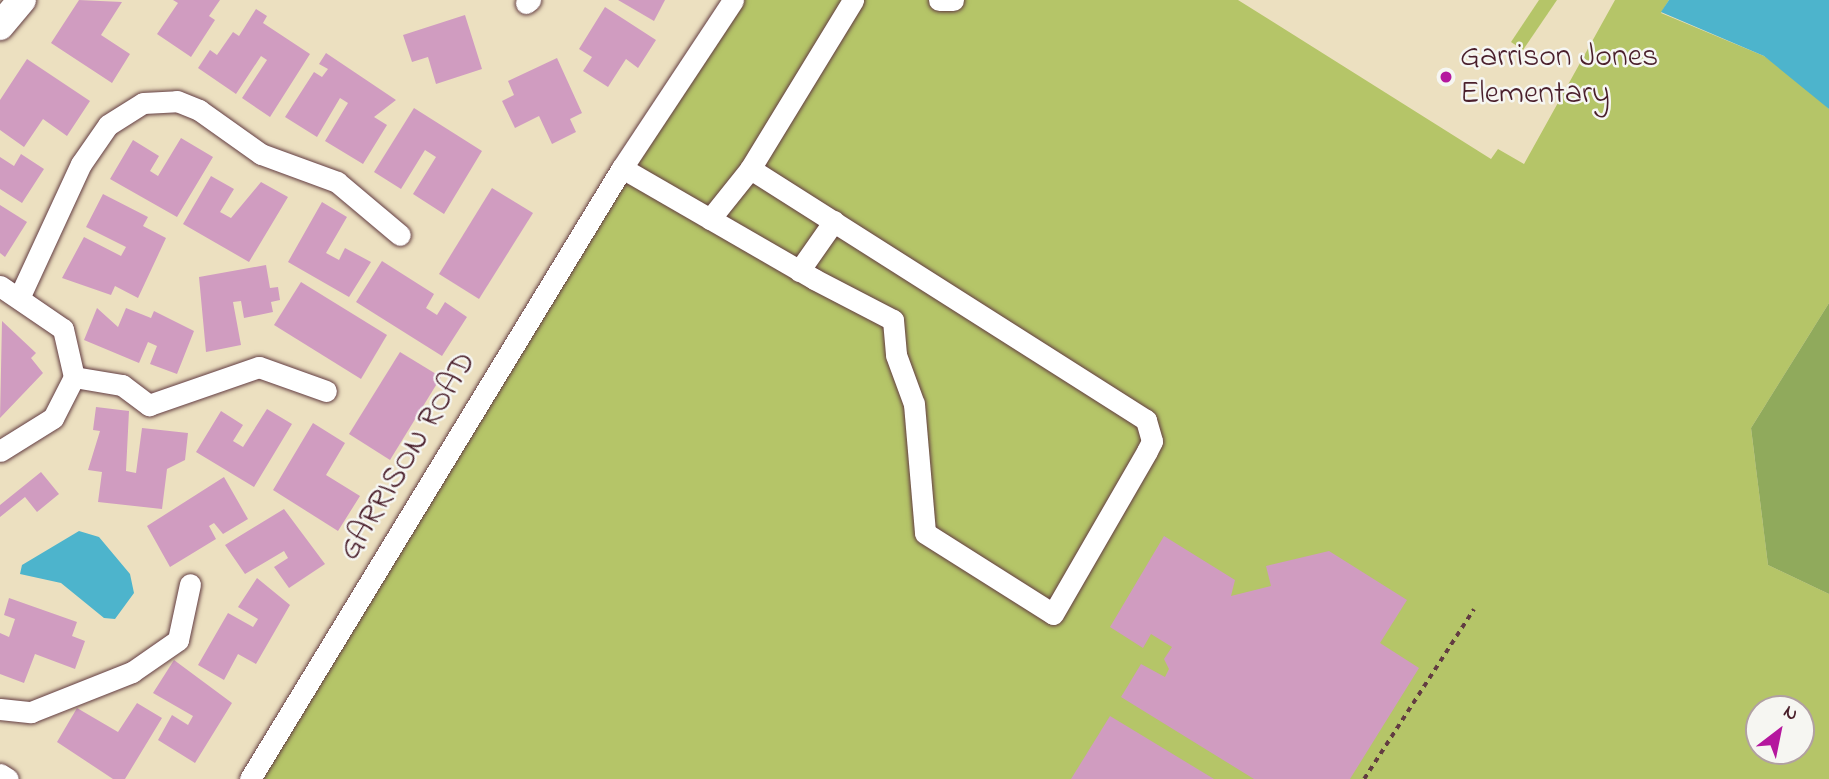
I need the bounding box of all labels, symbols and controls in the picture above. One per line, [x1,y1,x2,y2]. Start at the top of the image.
place label: Garrison Jones Elementary [1460,40,1658,115]
marker: Garrison Jones Elementary [1438,69,1454,85]
street label: GARRISON ROAD [332,346,486,568]
north arrow [1745,695,1815,765]
text: N [1778,699,1803,728]

